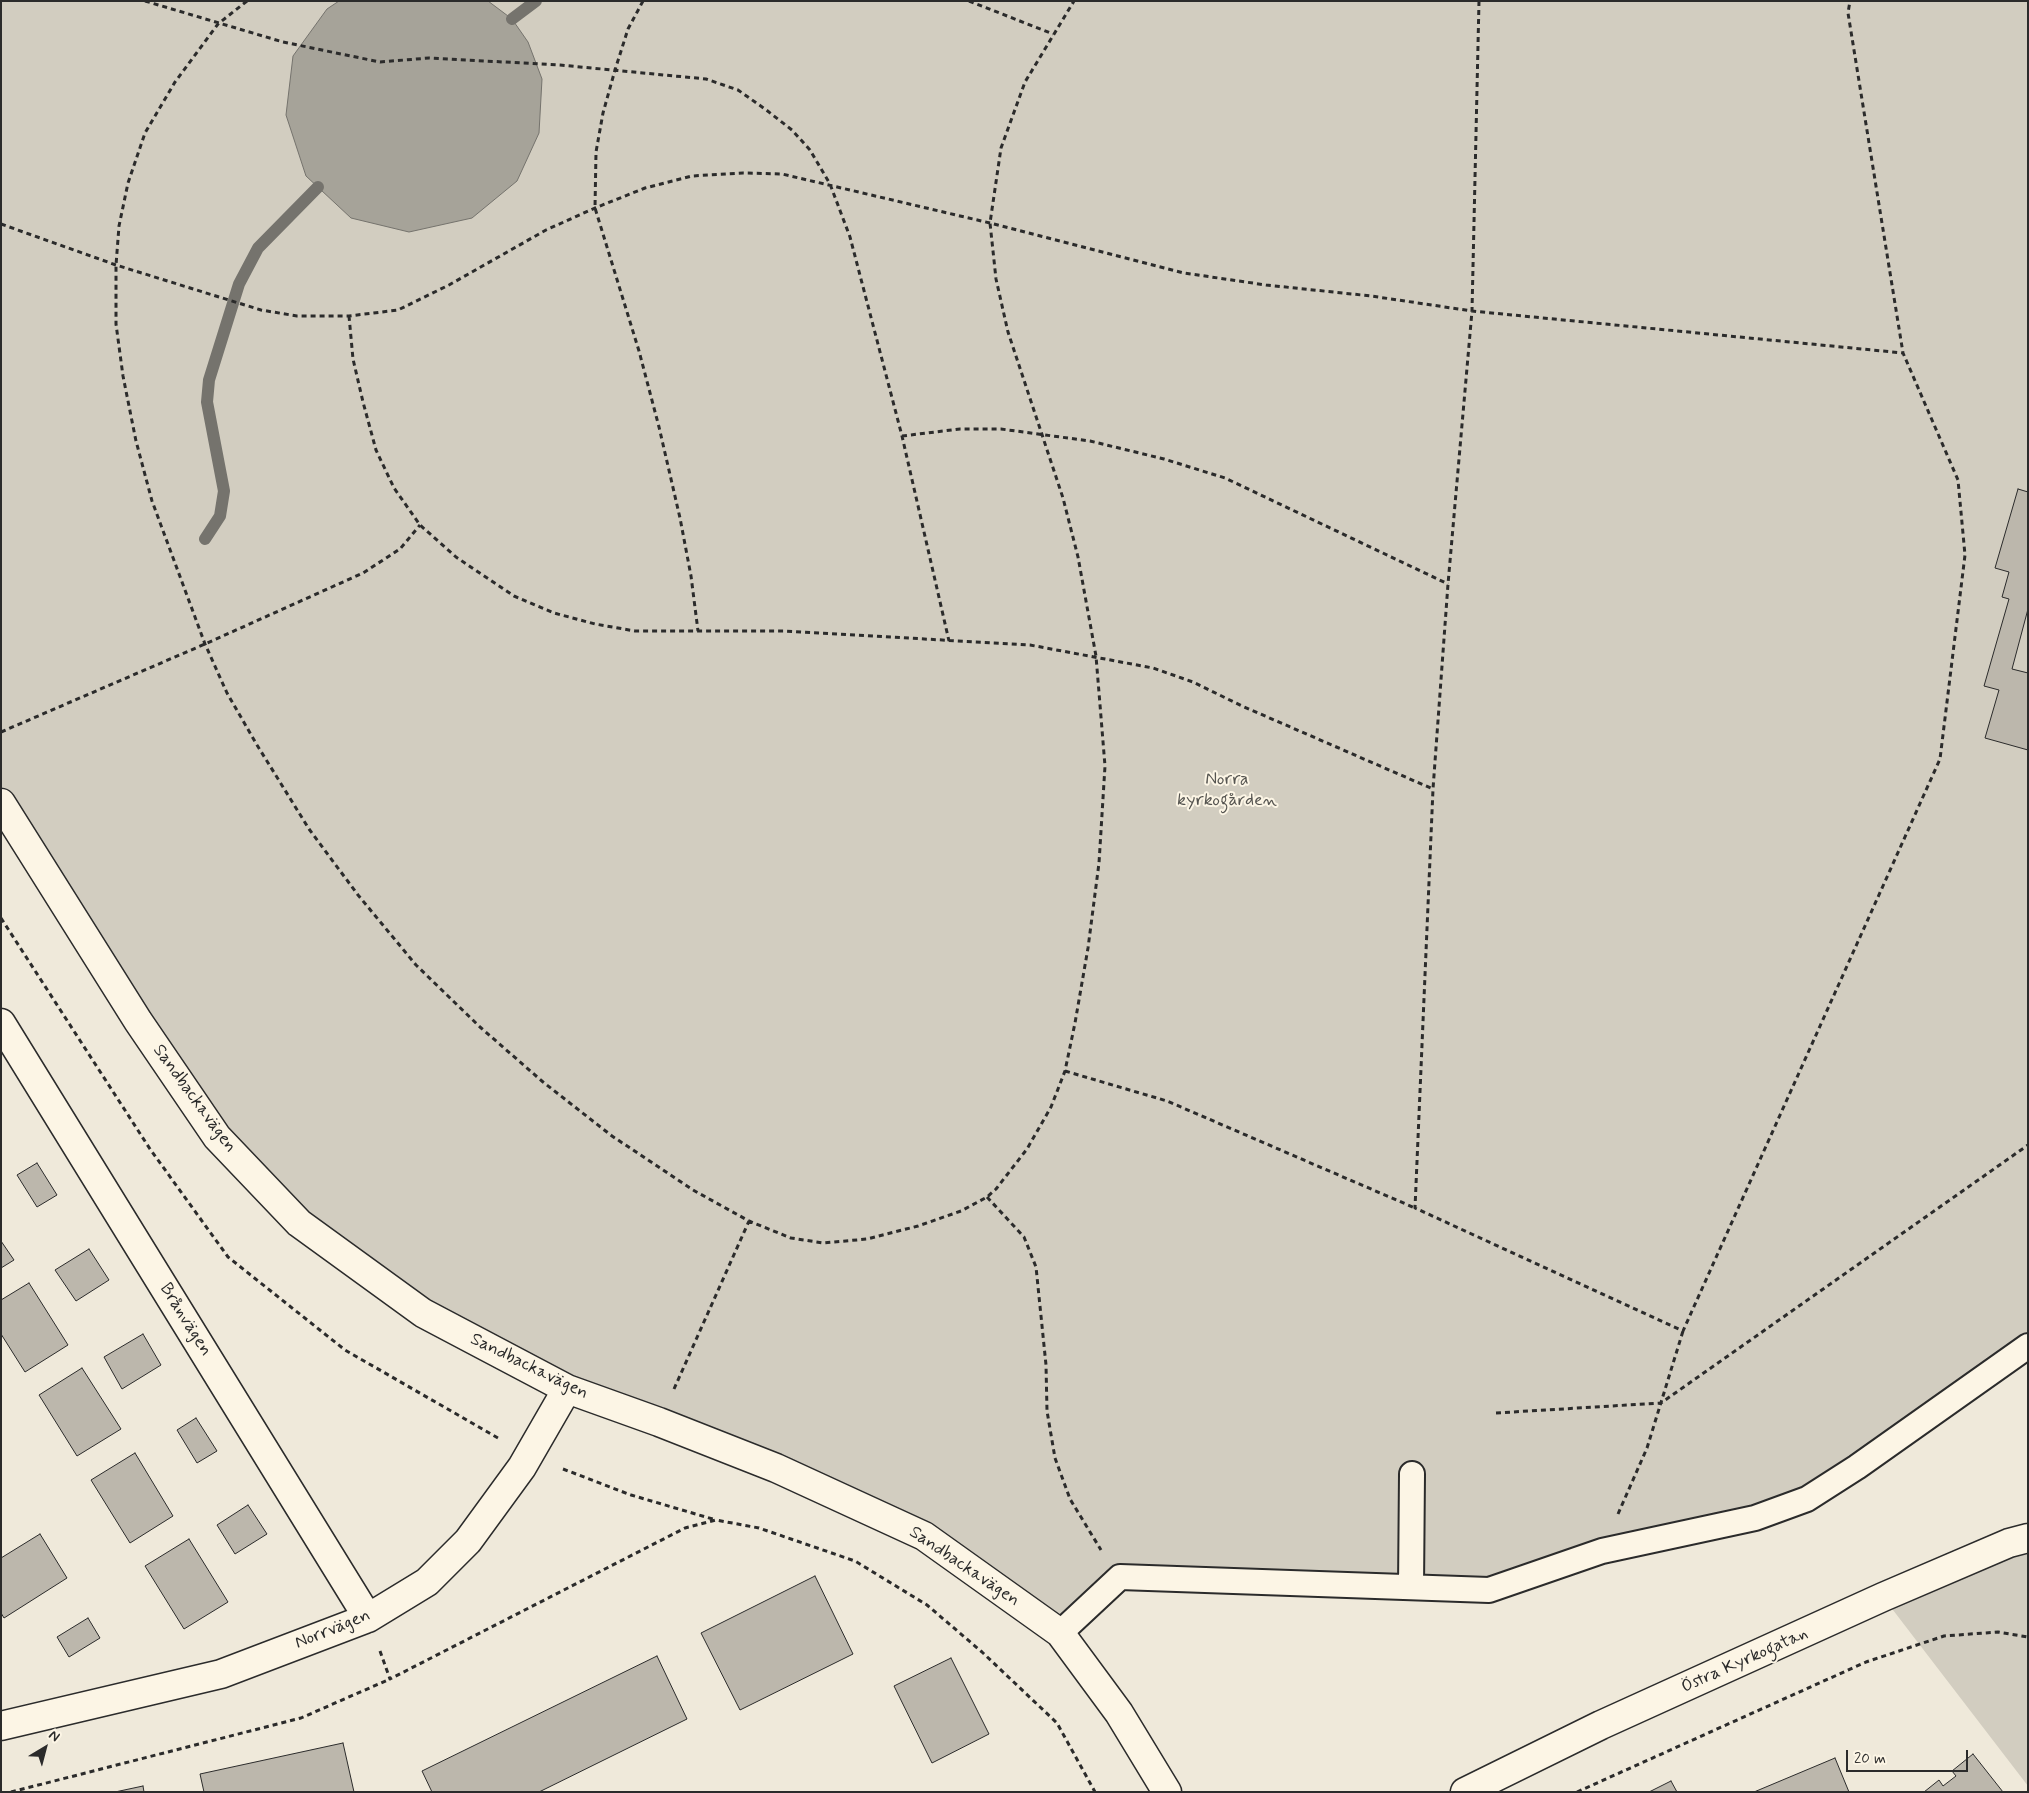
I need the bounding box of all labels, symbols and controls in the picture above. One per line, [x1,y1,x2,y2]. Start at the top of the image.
park label: Norra kyrkogården [1177,769,1277,812]
street label: Sandbackavägen [147,1041,241,1157]
street label: Brånvägen [154,1280,216,1360]
street label: Sandbackavägen [466,1329,592,1405]
street label: Sandbackavägen [905,1522,1023,1612]
street label: Norrvägen [292,1605,374,1655]
street label: Östra Kyrkogatan [1678,1623,1812,1699]
north arrow [20,1723,70,1773]
text: N [45,1726,63,1746]
scale bar [1849,1740,1972,1772]
text: 20 m [1854,1749,1886,1769]

